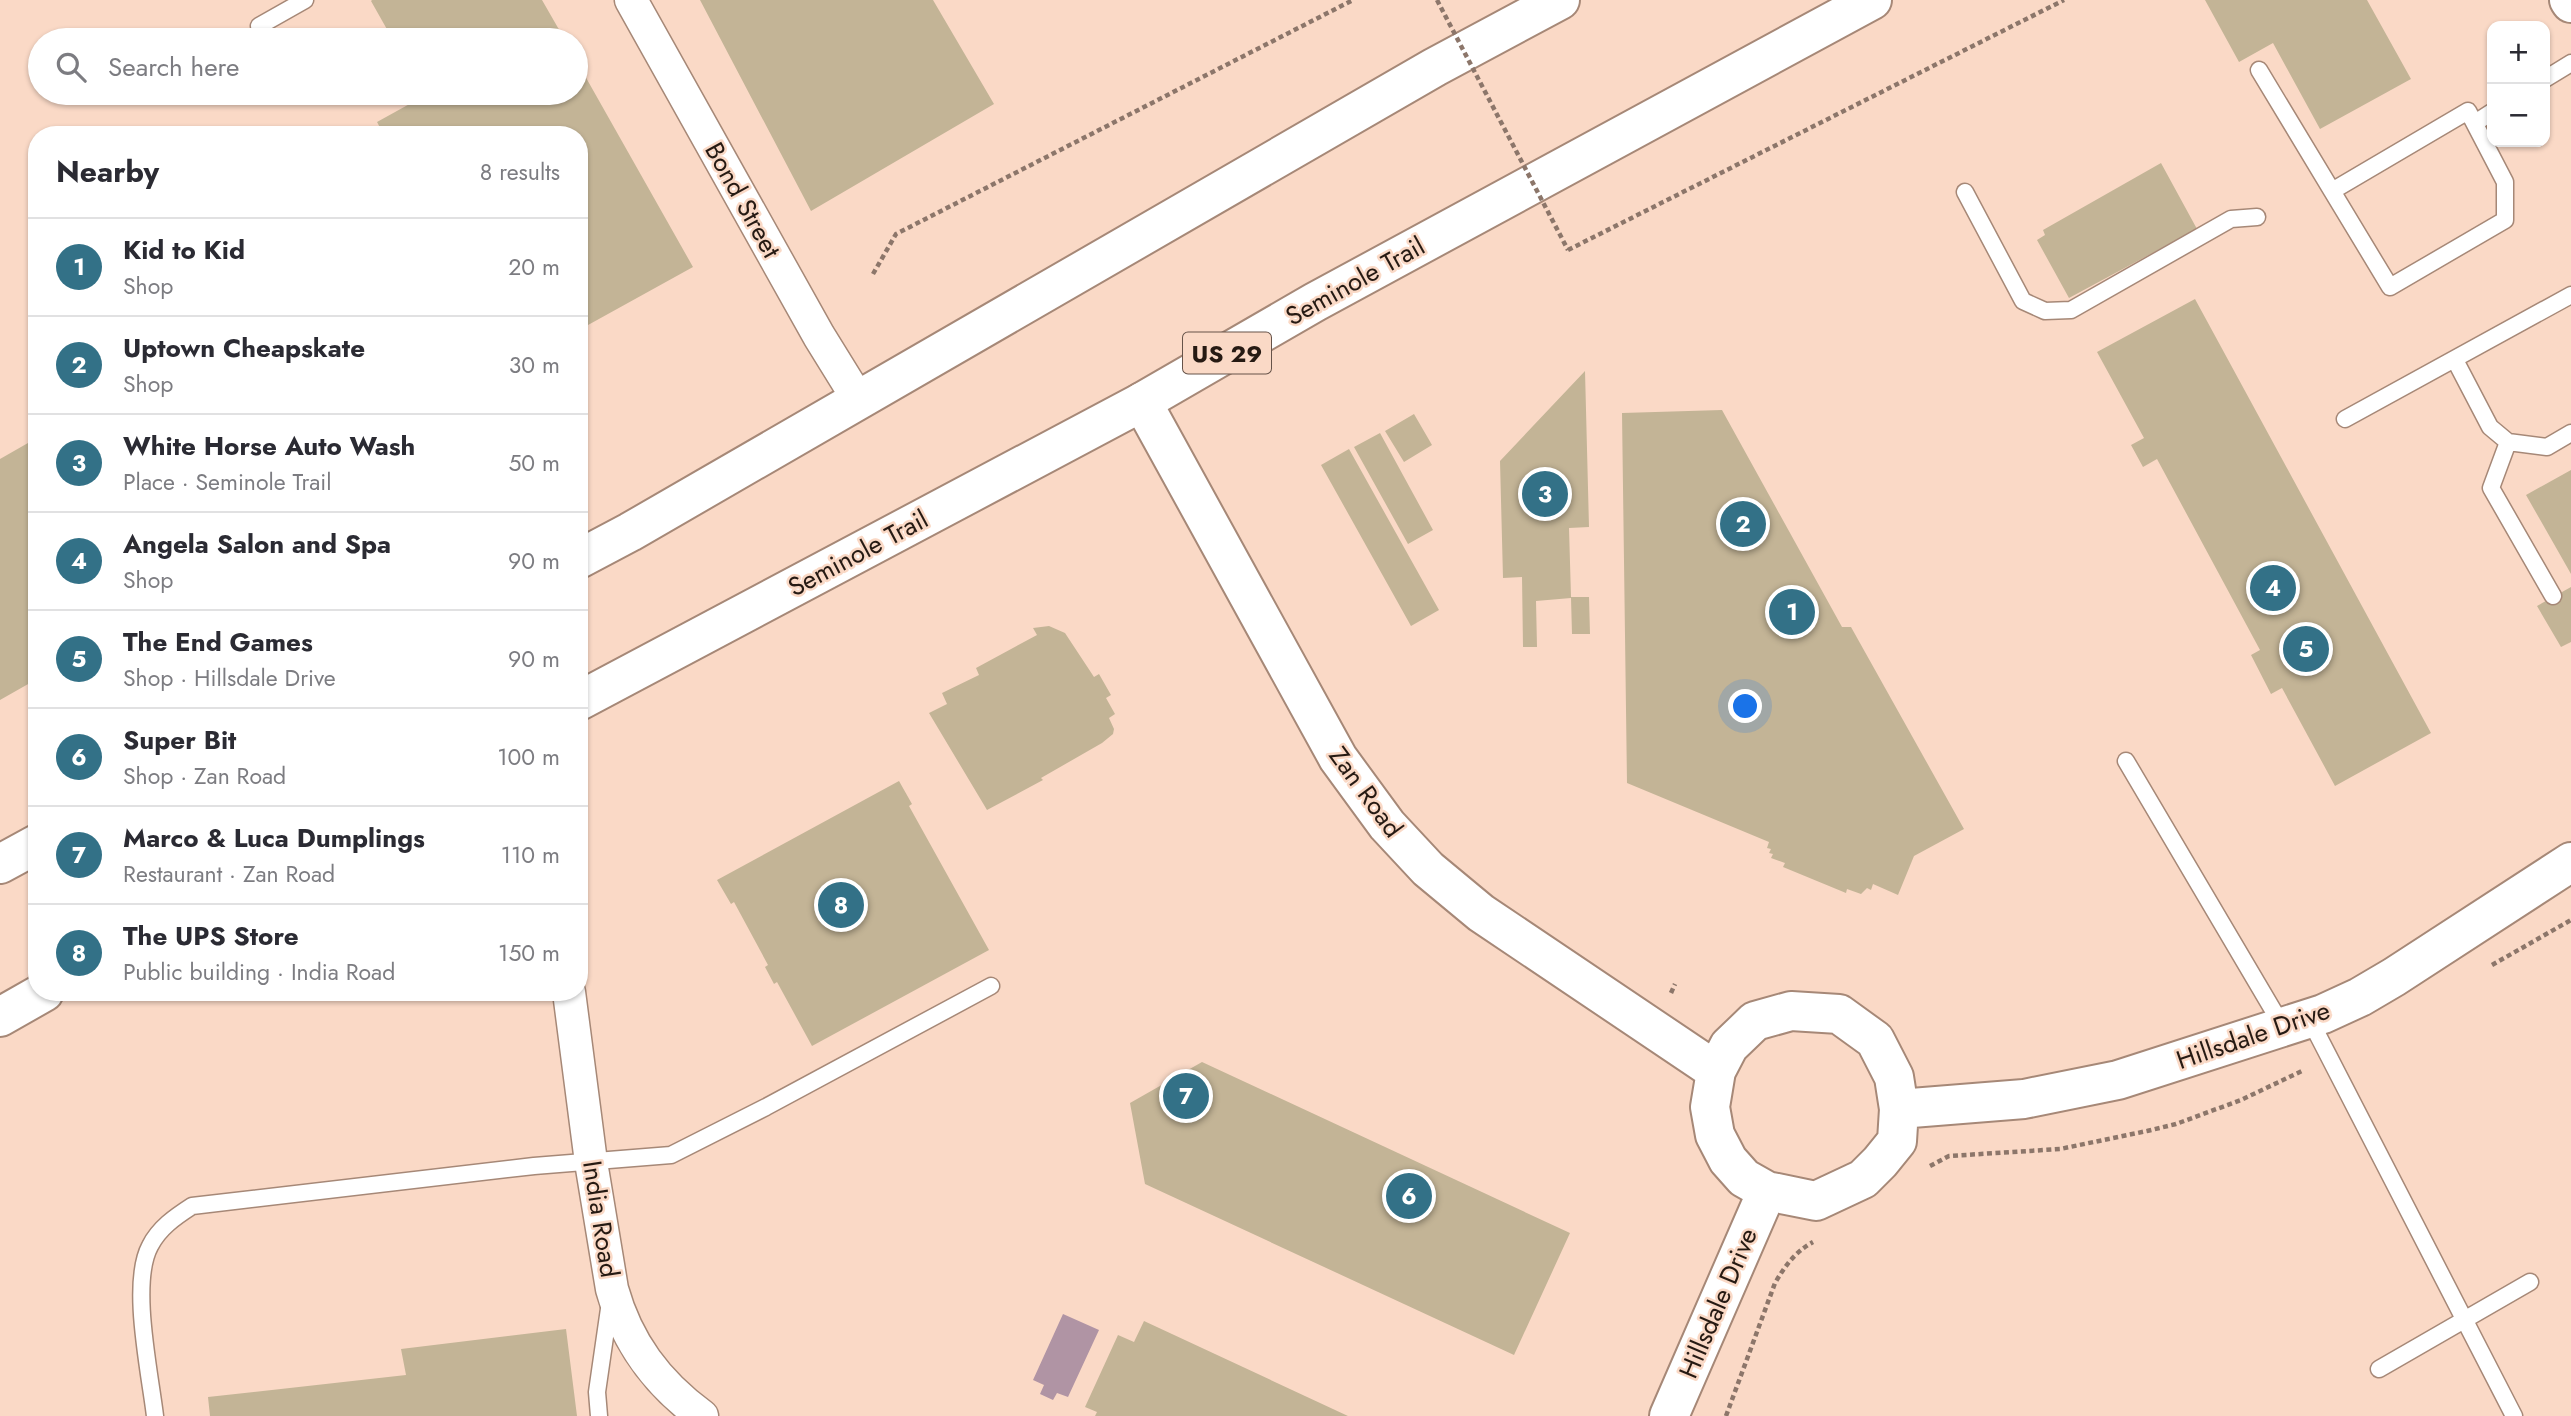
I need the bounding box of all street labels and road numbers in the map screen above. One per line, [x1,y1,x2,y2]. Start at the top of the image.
street label: Bond Street [696,135,791,265]
street label: Seminole Trail [1278,227,1432,335]
road number: US 29 [1183,332,1271,374]
street label: Seminole Trail [781,500,935,606]
street label: Zan Road [1320,739,1412,845]
street label: Hillsdale Drive [2171,991,2335,1079]
street label: India Road [573,1158,629,1280]
street label: Hillsdale Drive [1669,1222,1767,1384]

